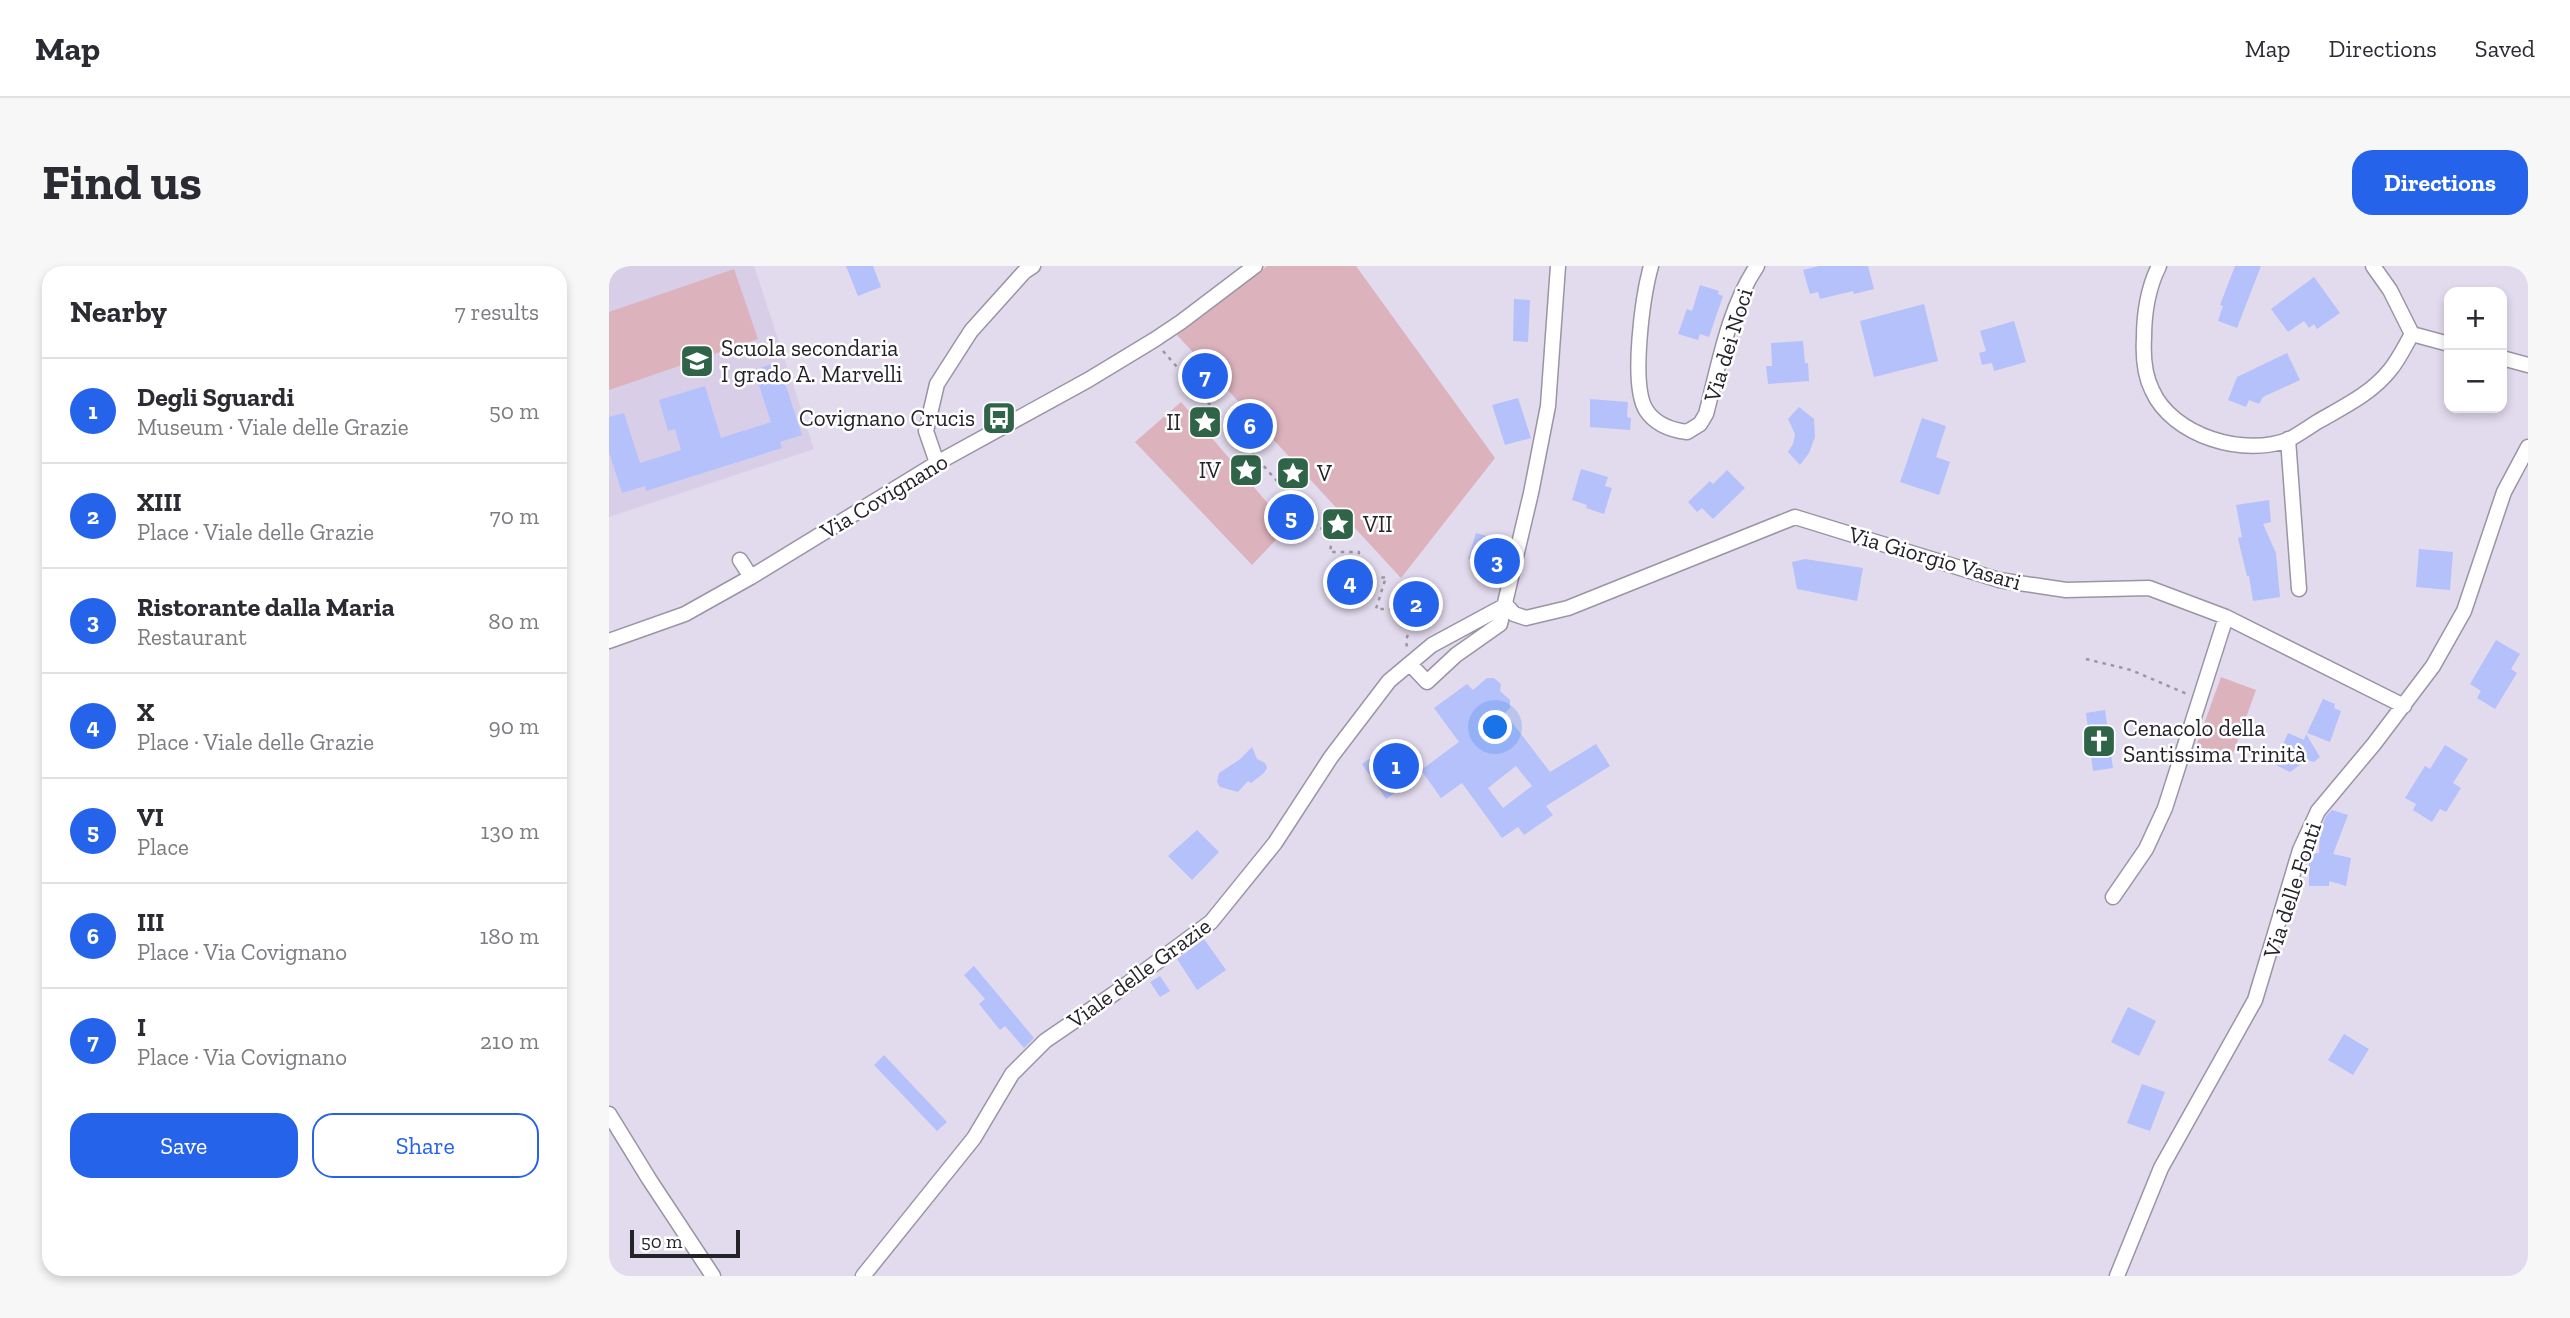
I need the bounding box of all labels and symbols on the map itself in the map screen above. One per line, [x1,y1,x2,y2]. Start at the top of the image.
street label: Via dei Noci [1697,285,1759,406]
place label: Scuola secondaria I grado A. Marvelli [721,334,903,388]
school or university icon: Scuola secondaria I grado A. Marvelli [678,342,716,380]
pin: 7 [1182,350,1228,402]
bus stop icon: Covignano Crucis [980,399,1018,437]
pin: 6 [1227,400,1273,452]
place icon: II [1186,403,1224,441]
place label: Covignano Crucis [799,404,975,432]
place label: II [1166,408,1181,436]
street label: Via Covignano [814,447,953,545]
place icon: IV [1227,451,1265,489]
place icon: V [1274,454,1312,492]
place label: IV [1199,456,1221,484]
place label: V [1316,459,1332,487]
pin: 5 [1268,491,1314,543]
place icon: VII [1319,505,1357,543]
place label: VII [1362,510,1393,538]
street label: Via Giorgio Vasari [1845,520,2024,596]
pin: 3 [1474,535,1520,587]
pin: 4 [1327,556,1373,608]
pin: 2 [1393,578,1439,630]
your location [1478,710,1512,744]
place label: Cenacolo della Santissima Trinità [2123,714,2306,768]
church icon: Cenacolo della Santissima Trinità [2080,722,2118,760]
pin: 1 [1373,740,1419,792]
street label: Via delle Fonti [2257,819,2327,962]
street label: Viale delle Grazie [1061,912,1216,1035]
scale bar [630,1227,740,1259]

